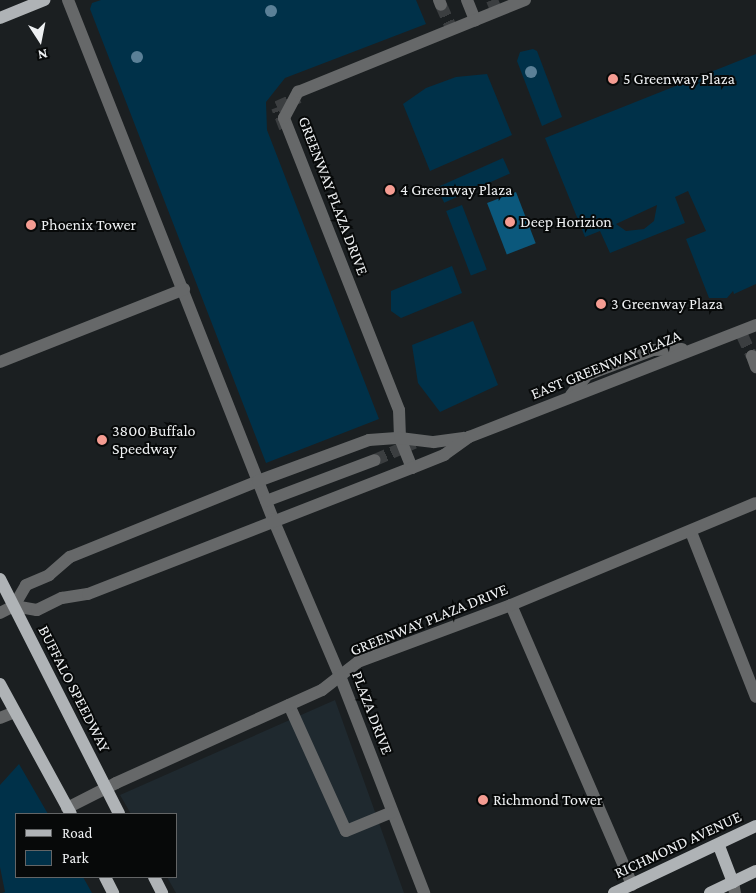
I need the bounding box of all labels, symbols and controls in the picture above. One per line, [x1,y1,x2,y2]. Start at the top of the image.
north arrow [15,15,65,65]
text: N [37,46,49,63]
place label: 5 Greenway Plaza [623,69,735,89]
marker: 5 Greenway Plaza [607,73,619,85]
street label: GREENWAY PLAZA DRIVE [294,114,372,278]
place label: 4 Greenway Plaza [400,180,512,200]
marker: 4 Greenway Plaza [384,184,396,196]
place label: Deep Horizion [520,212,612,232]
place label: Phoenix Tower [41,215,136,235]
marker: Deep Horizion [504,216,516,228]
marker: Phoenix Tower [25,219,37,231]
place label: 3 Greenway Plaza [611,294,723,314]
marker: 3 Greenway Plaza [595,298,607,310]
street label: EAST GREENWAY PLAZA [528,326,684,404]
place label: 3800 Buffalo Speedway [112,421,196,459]
marker: 3800 Buffalo Speedway [96,434,108,446]
street label: GREENWAY PLAZA DRIVE [347,580,511,660]
street label: BUFFALO SPEEDWAY [34,622,114,756]
street label: PLAZA DRIVE [347,669,397,757]
place label: Richmond Tower [493,790,602,810]
marker: Richmond Tower [477,794,489,806]
street label: RICHMOND AVENUE [611,807,745,883]
legend [15,813,178,878]
text: Road [62,825,92,841]
text: Park [62,850,89,866]

